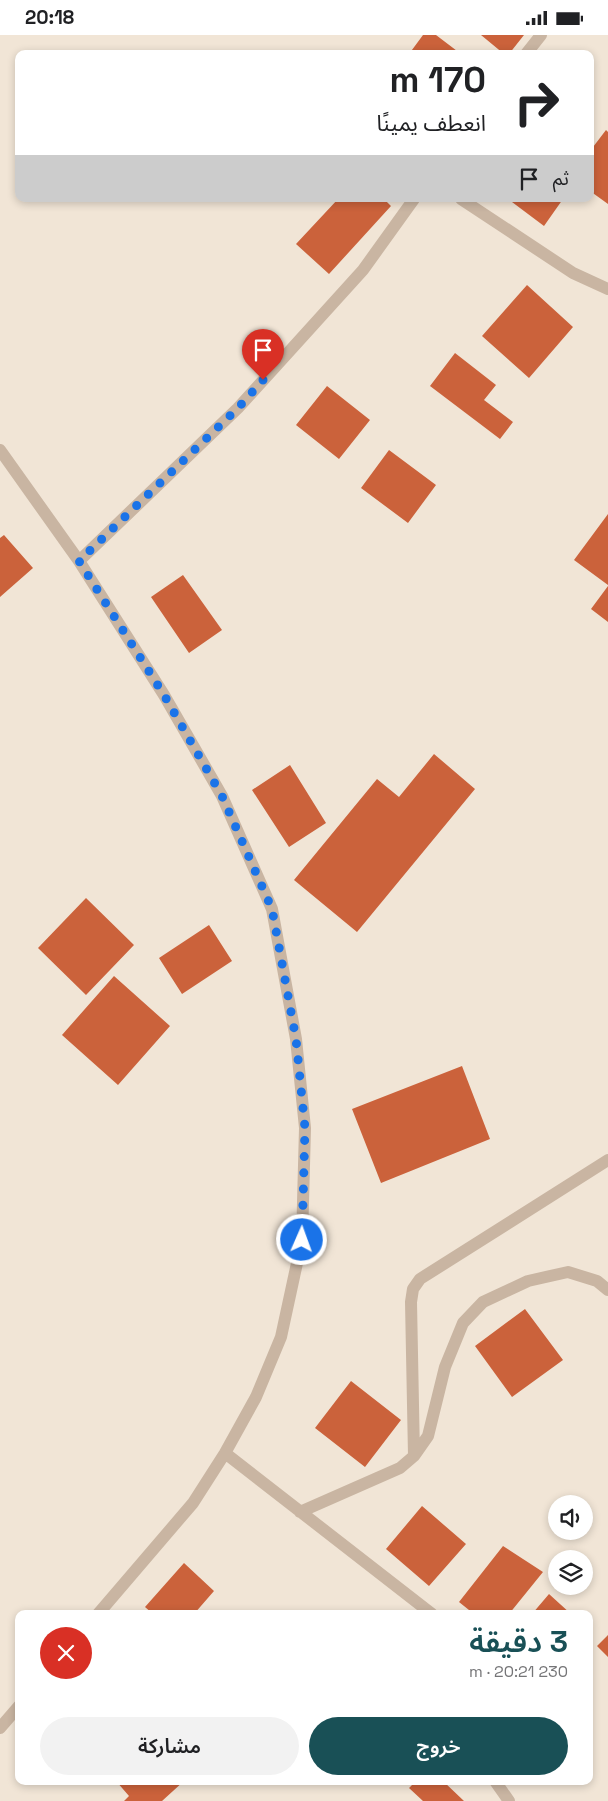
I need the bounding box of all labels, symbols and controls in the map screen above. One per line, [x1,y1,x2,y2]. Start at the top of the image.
text: 20:18 [25,5,74,30]
text: 170 m [389,58,486,102]
icon: right [504,70,569,135]
text: انعطف يمينًا [377,109,486,137]
icon: arrive [515,165,543,193]
text: ثم [553,166,569,191]
pin [242,329,284,380]
icon: arrive [249,336,277,364]
position arrow [275,1213,327,1265]
map controls [548,1495,593,1595]
button: sound [548,1495,593,1540]
button: layers [548,1550,593,1595]
text: 3 دقيقة [469,1622,568,1661]
button: close [40,1627,92,1679]
text: 230 m · 20:21 [469,1661,568,1682]
button: مشاركة [40,1717,299,1775]
button: خروج [309,1717,568,1775]

